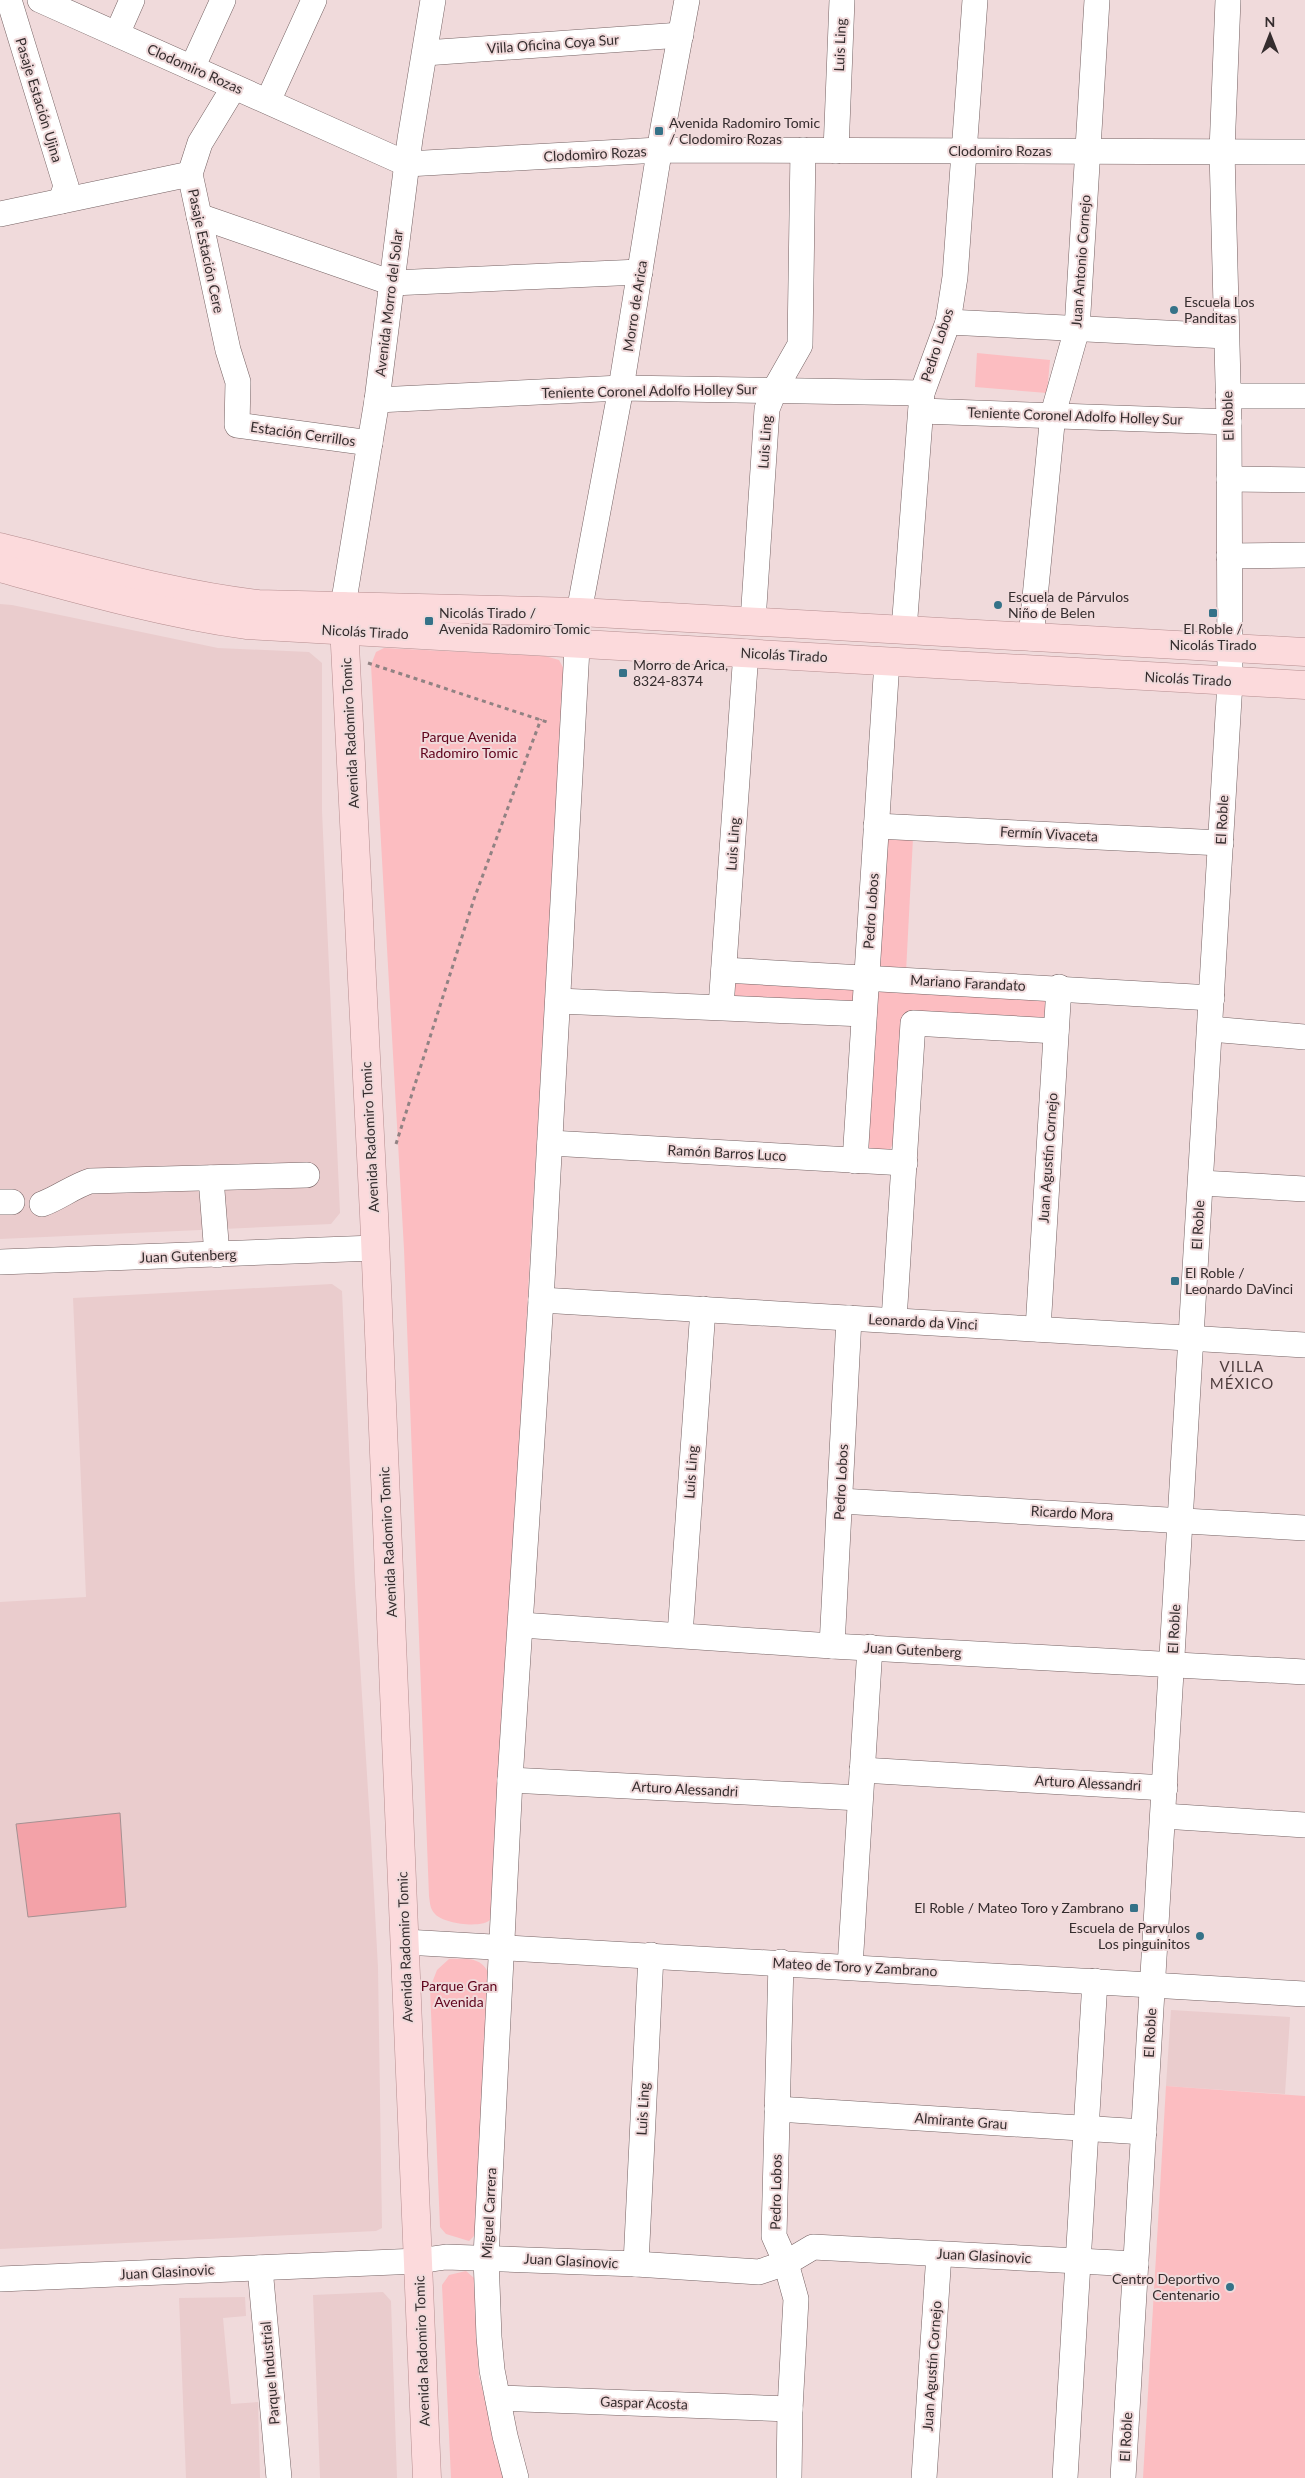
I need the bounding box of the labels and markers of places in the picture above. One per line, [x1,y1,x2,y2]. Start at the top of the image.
place label: Avenida Radomiro Tomic / Clodomiro Rozas [669,114,820,147]
marker: Avenida Radomiro Tomic / Clodomiro Rozas [653,125,665,137]
place label: Escuela Los Panditas [1184,293,1254,326]
marker: Escuela Los Panditas [1168,304,1180,316]
place label: Escuela de Párvulos Niño de Belen [1008,588,1129,621]
marker: Escuela de Párvulos Niño de Belen [992,599,1004,611]
place label: Nicolás Tirado / Avenida Radomiro Tomic [439,604,590,637]
marker: El Roble / Nicolás Tirado [1207,607,1219,619]
marker: Nicolás Tirado / Avenida Radomiro Tomic [423,615,435,627]
place label: El Roble / Nicolás Tirado [1169,620,1257,653]
place label: Morro de Arica, 8324-8374 [633,656,728,689]
marker: Morro de Arica, 8324-8374 [617,667,629,679]
place label: El Roble / Leonardo DaVinci [1185,1264,1293,1297]
marker: El Roble / Leonardo DaVinci [1169,1275,1181,1287]
place label: El Roble / Mateo Toro y Zambrano [914,1899,1124,1916]
marker: El Roble / Mateo Toro y Zambrano [1128,1902,1140,1914]
place label: Escuela de Parvulos Los pinguinitos [1069,1919,1190,1952]
marker: Escuela de Parvulos Los pinguinitos [1194,1930,1206,1942]
place label: Centro Deportivo Centenario [1112,2270,1220,2303]
marker: Centro Deportivo Centenario [1224,2281,1236,2293]

